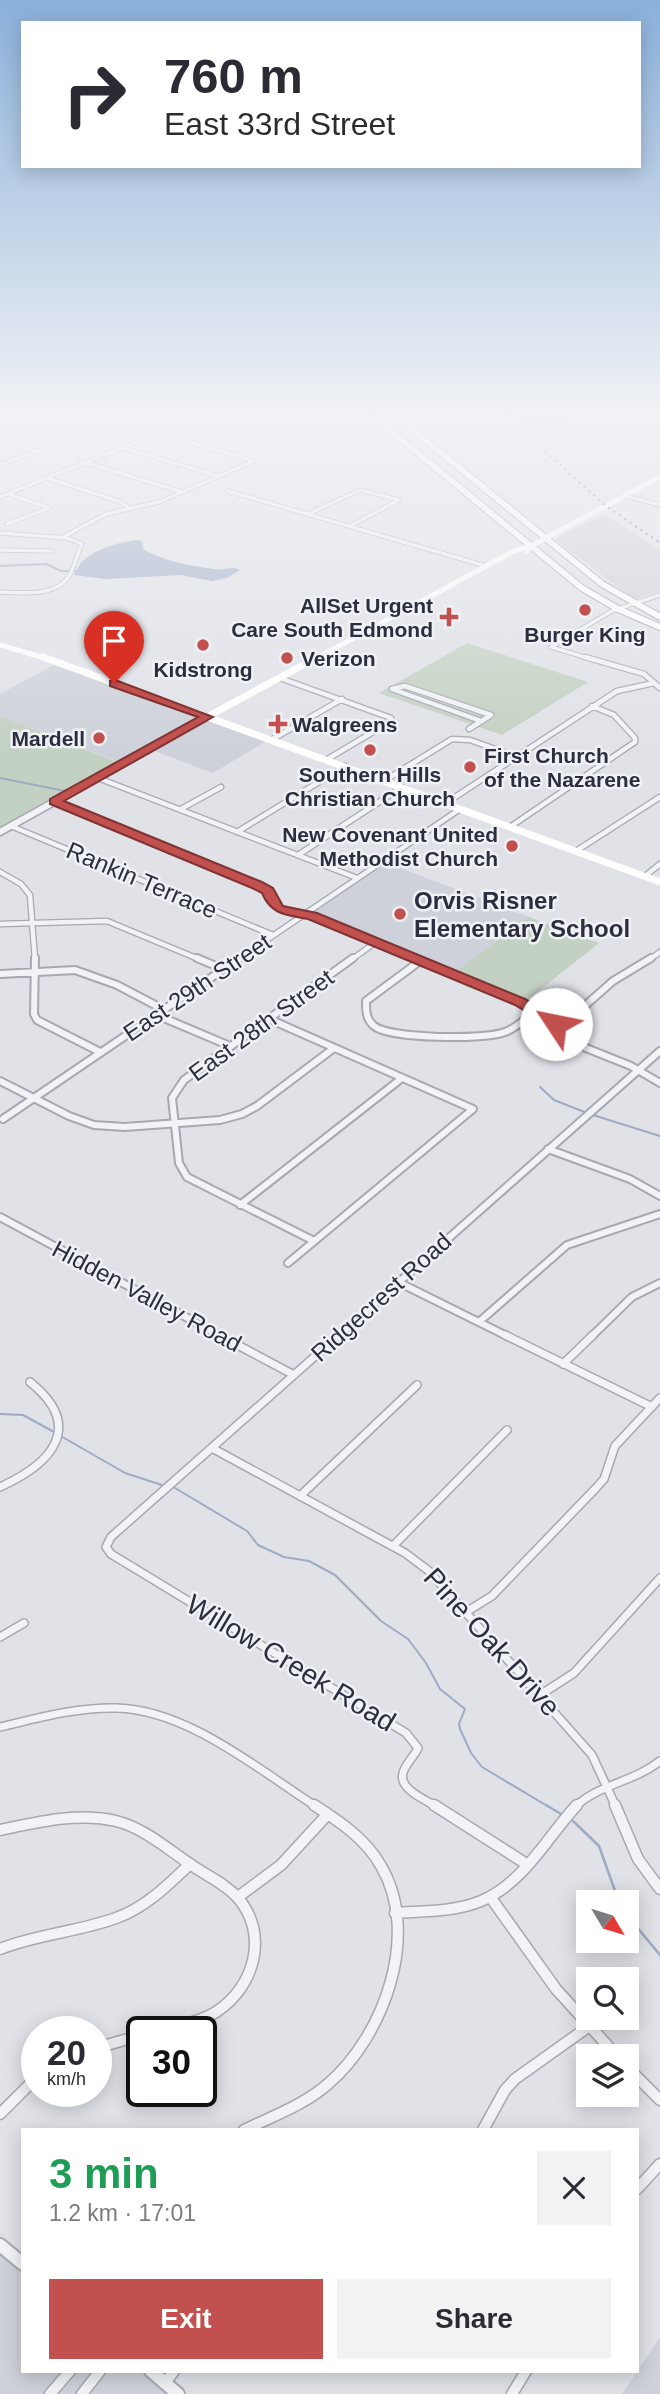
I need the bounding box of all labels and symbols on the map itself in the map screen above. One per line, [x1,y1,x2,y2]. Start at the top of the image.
place label: AllSet Urgent Care South Edmond [231,594,433,641]
marker: Burger King [577,602,593,618]
marker: AllSet Urgent Care South Edmond [439,607,459,627]
pin [84,611,144,683]
place label: Burger King [524,623,646,646]
marker: Kidstrong [195,637,211,653]
place label: Verizon [301,647,376,670]
marker: Verizon [279,650,295,666]
place label: Kidstrong [153,658,253,681]
place label: Walgreens [292,713,397,736]
marker: Walgreens [270,716,286,732]
place label: Mardell [11,727,85,750]
marker: Mardell [91,730,107,746]
marker: Southern Hills Christian Church [362,742,378,758]
place label: First Church of the Nazarene [484,744,640,791]
marker: First Church of the Nazarene [462,759,478,775]
place label: Southern Hills Christian Church [285,763,455,810]
place label: New Covenant United Methodist Church [282,823,498,870]
street label: Rankin Terrace [63,836,221,924]
marker: New Covenant United Methodist Church [504,838,520,854]
place label: Orvis Risner Elementary School [414,887,630,942]
marker: Orvis Risner Elementary School [392,906,408,922]
street label: East 29th Street [118,928,276,1046]
street label: East 28th Street [183,963,339,1087]
position arrow [519,987,593,1061]
street label: Ridgecrest Road [306,1227,456,1367]
street label: Hidden Valley Road [48,1235,246,1357]
street label: Pine Oak Drive [417,1562,567,1722]
street label: Willow Creek Road [181,1588,401,1738]
north arrow [576,1890,639,1953]
speed limit sign: 30 [126,2016,217,2107]

